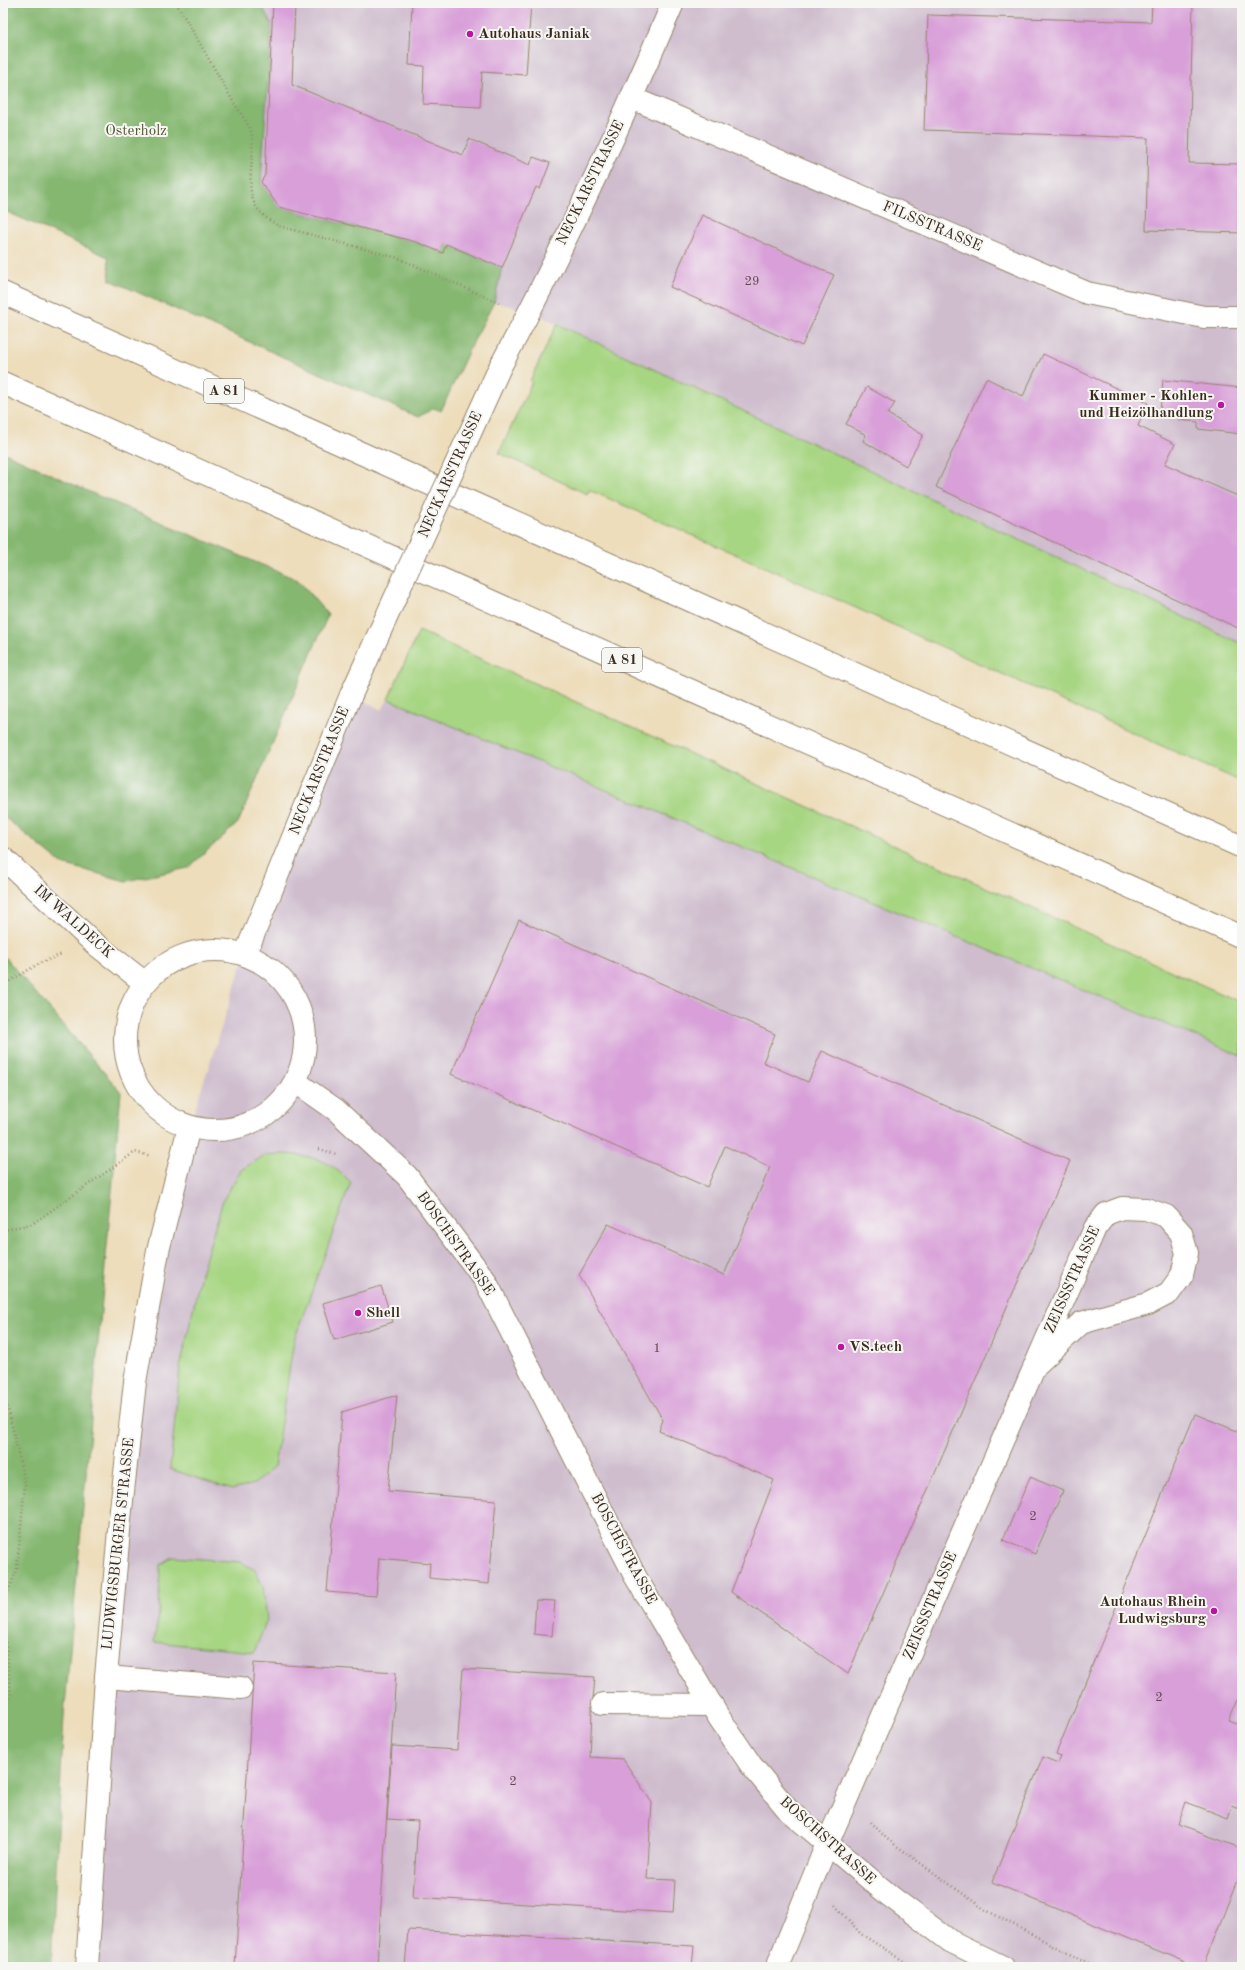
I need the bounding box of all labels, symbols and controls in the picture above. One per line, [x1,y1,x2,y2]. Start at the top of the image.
place label: Autohaus Janiak [478,27,591,42]
marker: Autohaus Janiak [465,29,475,39]
street label: NECKARSTRASSE [554,118,628,248]
park label: Osterholz [105,124,167,139]
street label: FILSSTRASSE [880,199,984,255]
house number: 29 [744,275,760,288]
road number: A 81 [204,379,244,403]
place label: Kummer - Kohlen- und Heizölhandlung [1079,389,1214,421]
marker: Kummer - Kohlen- und Heizölhandlung [1216,400,1226,410]
street label: NECKARSTRASSE [416,410,486,540]
road number: A 81 [602,648,642,672]
street label: NECKARSTRASSE [287,705,353,837]
street label: IM WALDECK [30,882,116,962]
street label: BOSCHSTRASSE [414,1189,496,1299]
street label: ZEISSSTRASSE [1043,1224,1103,1336]
place label: Shell [366,1306,400,1321]
marker: Shell [353,1308,363,1318]
place label: VS.tech [849,1340,902,1355]
house number: 1 [653,1342,661,1355]
marker: VS.tech [836,1342,846,1352]
street label: LUDWIGSBURGER STRASSE [100,1437,138,1651]
street label: BOSCHSTRASSE [587,1491,659,1607]
house number: 2 [1029,1510,1037,1523]
street label: ZEISSSTRASSE [901,1550,961,1662]
place label: Autohaus Rhein Ludwigsburg [1099,1595,1207,1627]
marker: Autohaus Rhein Ludwigsburg [1209,1606,1219,1616]
house number: 2 [1155,1691,1163,1704]
house number: 2 [509,1775,517,1788]
street label: BOSCHSTRASSE [776,1794,878,1888]

